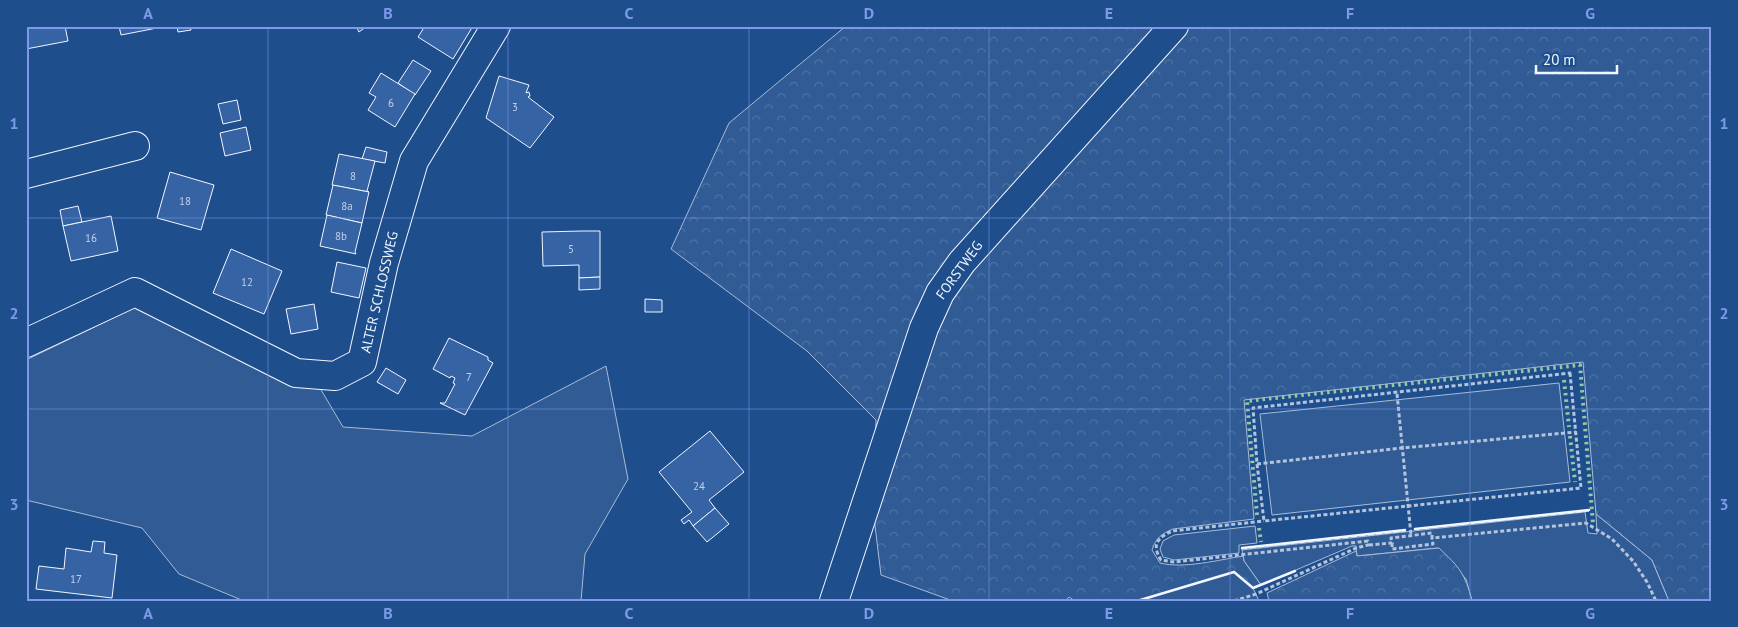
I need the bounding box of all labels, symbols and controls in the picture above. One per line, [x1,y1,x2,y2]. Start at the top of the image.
text: A [143,3,153,23]
text: B [383,3,393,23]
text: C [625,3,634,23]
text: D [864,3,874,23]
text: E [1105,3,1113,23]
text: F [1346,3,1354,23]
text: G [1585,3,1595,23]
scale bar [1536,42,1617,74]
text: 20 m [1543,50,1576,69]
house number: 6 [388,96,394,110]
house number: 3 [512,100,518,114]
text: 1 [9,113,19,133]
text: 1 [1719,113,1729,133]
house number: 8 [350,169,356,183]
house number: 18 [179,194,191,208]
house number: 8a [341,199,353,213]
house number: 8b [335,229,347,243]
street label: ALTER SCHLOSSWEG [356,229,402,355]
house number: 16 [85,231,97,245]
street label: FORSTWEG [932,237,986,303]
house number: 5 [568,242,574,256]
house number: 12 [241,275,253,289]
text: 2 [9,303,19,323]
text: 2 [1719,303,1729,323]
house number: 7 [466,370,472,384]
house number: 24 [693,479,705,493]
text: 3 [9,494,19,514]
text: 3 [1719,494,1729,514]
house number: 17 [70,572,82,586]
text: A [143,603,153,623]
text: B [383,603,393,623]
text: C [625,603,634,623]
text: D [864,603,874,623]
text: E [1105,603,1113,623]
text: F [1346,603,1354,623]
text: G [1585,603,1595,623]

